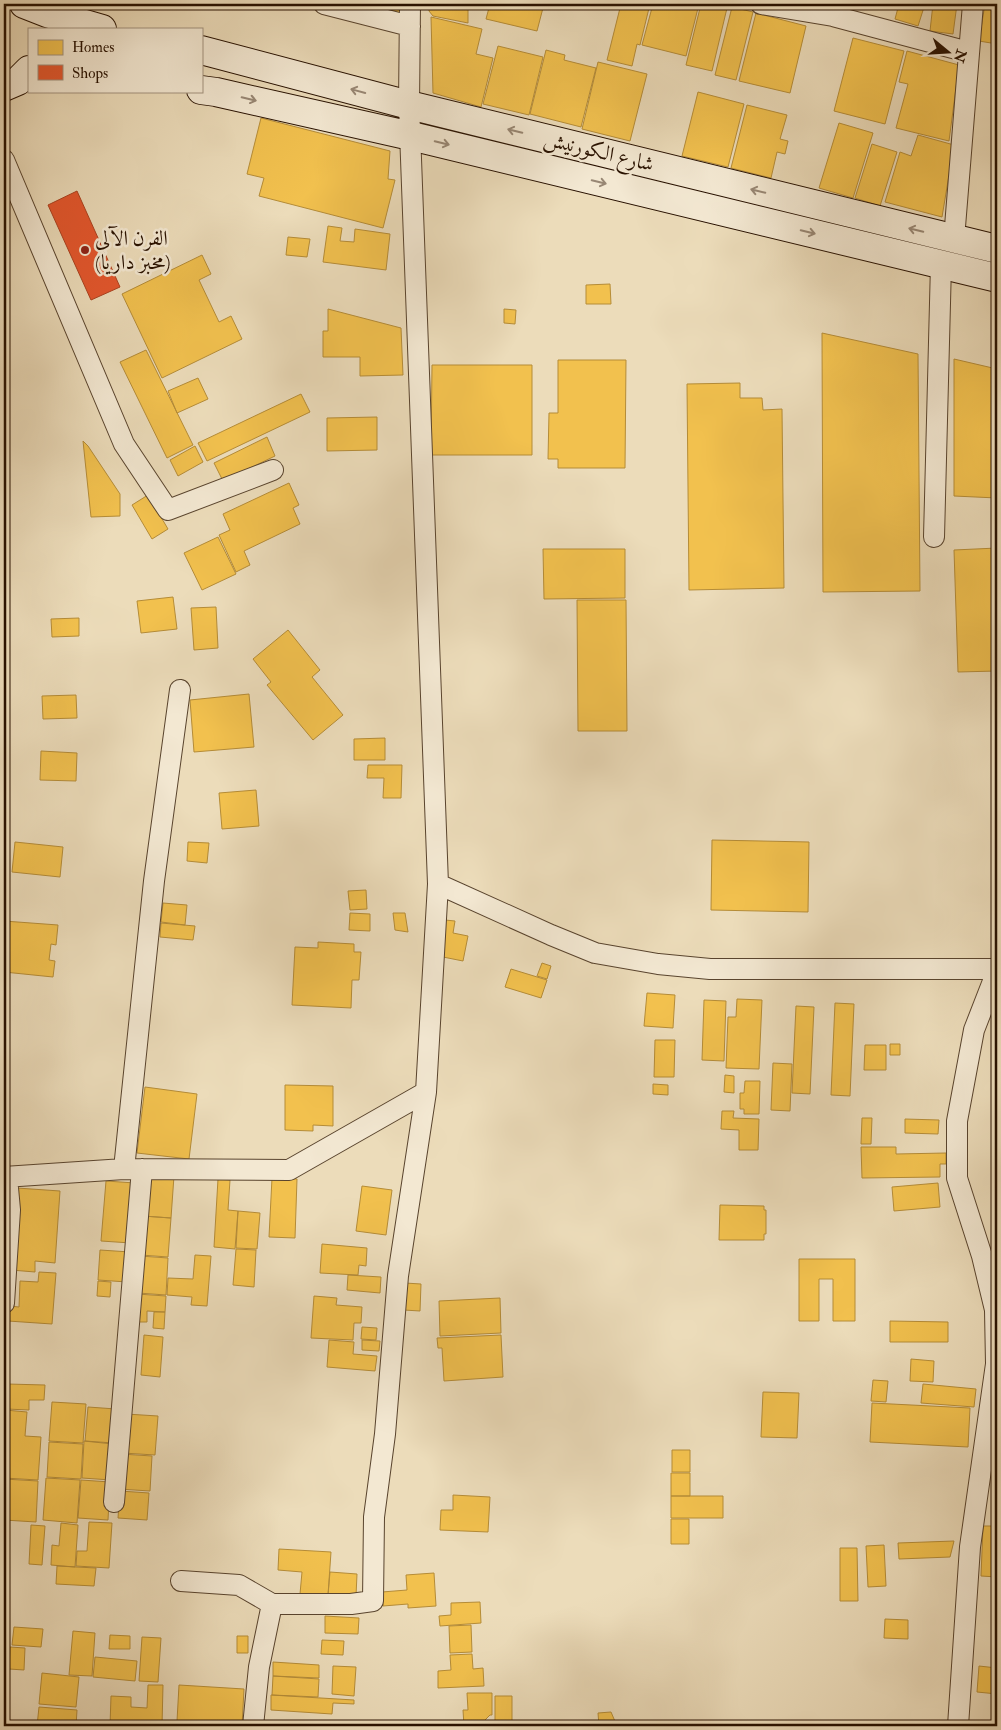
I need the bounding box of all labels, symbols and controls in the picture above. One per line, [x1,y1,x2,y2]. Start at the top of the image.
legend [28,28,202,92]
north arrow [924,28,974,78]
text: Homes [72,38,114,57]
text: N [950,46,970,65]
text: Shops [72,64,108,84]
one-way arrow [350,86,366,95]
one-way arrow [241,95,257,104]
street label: شارع الكورنيش [540,125,657,182]
one-way arrow [508,126,524,135]
one-way arrow [433,139,449,148]
one-way arrow [591,178,607,187]
one-way arrow [751,186,767,195]
place label: الفرن الآلي (مخبز داريا) [95,225,171,276]
one-way arrow [908,225,924,234]
one-way arrow [800,228,816,237]
marker: الفرن الآلي (مخبز داريا) [79,244,91,256]

